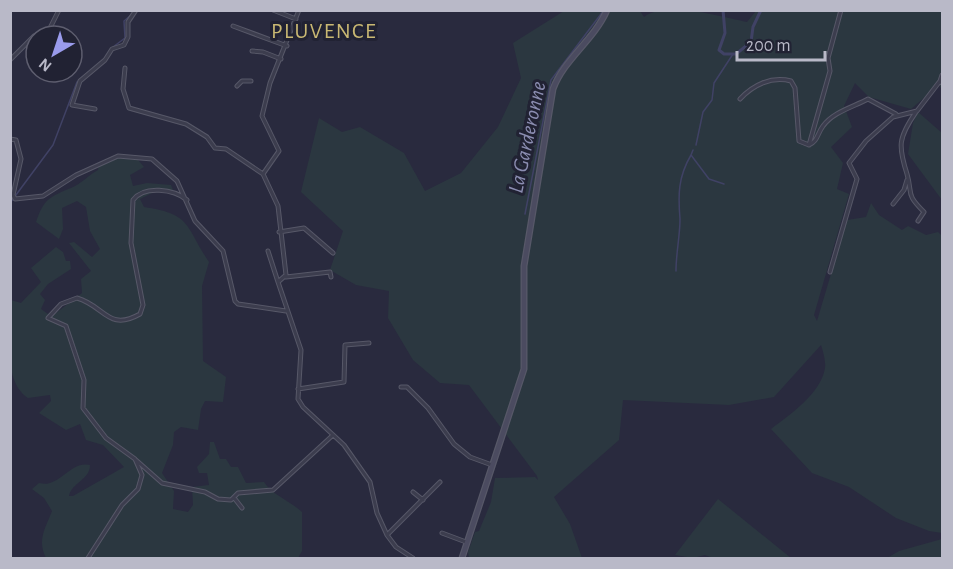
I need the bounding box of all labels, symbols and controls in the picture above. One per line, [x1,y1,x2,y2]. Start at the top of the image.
district label: PLUVENCE [271,20,377,42]
north arrow [24,24,84,84]
scale bar [737,24,826,62]
text: 200 m [746,37,791,55]
text: N [36,55,55,75]
water label: La Garderonne [504,79,550,195]

